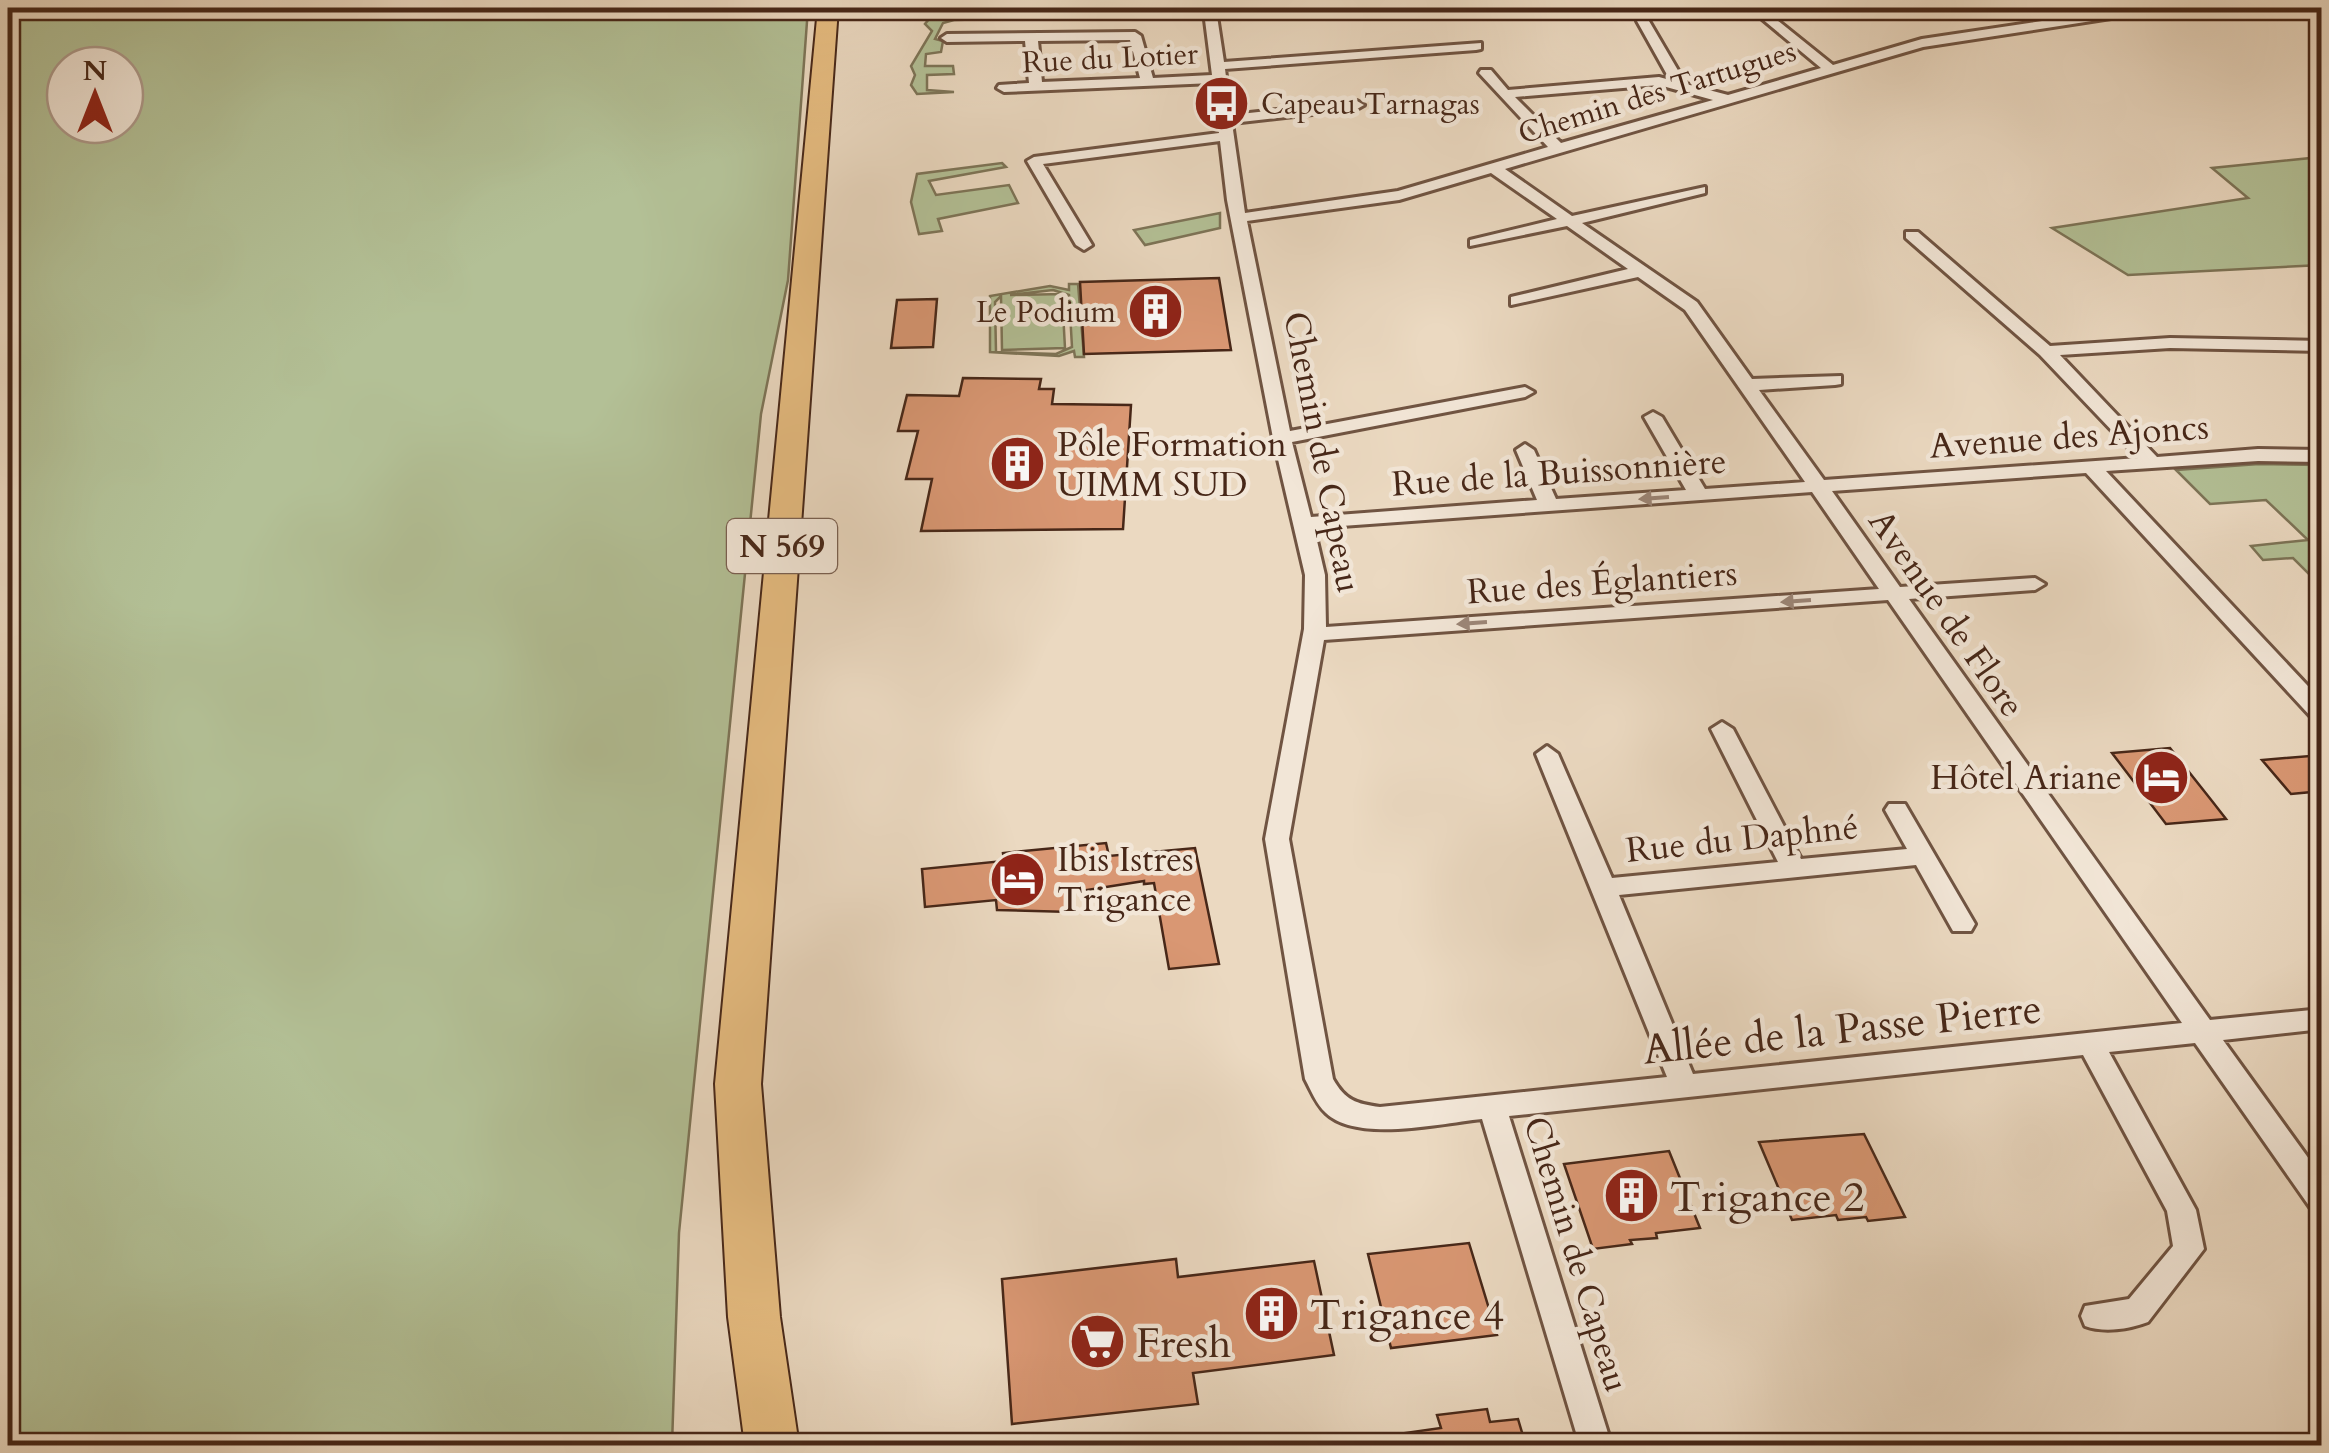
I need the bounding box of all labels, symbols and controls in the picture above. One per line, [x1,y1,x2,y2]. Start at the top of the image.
street label: Chemin des Tartugues [1513,31,1801,154]
street label: Rue du Lotier [1021,33,1199,84]
north arrow [45,45,145,145]
text: N [83,52,107,90]
bus stop icon: Capeau Tarnagas [1192,74,1252,134]
place label: Capeau Tarnagas [1261,84,1480,125]
building icon: Le Podium [1125,282,1185,342]
place label: Le Podium [976,292,1117,333]
street label: Chemin de Capeau [1271,308,1373,597]
street label: Avenue des Ajoncs [1928,403,2210,471]
place label: Pôle Formation UIMM SUD [1057,421,1287,509]
building icon: Pôle Formation UIMM SUD [988,434,1048,494]
street label: Rue de la Buissonnière [1390,437,1728,509]
one-way arrow [1637,490,1669,506]
street label: Avenue de Flore [1857,500,2036,727]
road number: N 569 [727,519,837,573]
street label: Rue des Églantiers [1465,550,1739,616]
one-way arrow [1780,593,1812,609]
one-way arrow [1455,615,1487,631]
hotel icon: Hôtel Ariane [2131,747,2191,807]
place label: Hôtel Ariane [1930,754,2122,802]
street label: Rue du Daphné [1624,803,1861,875]
place label: Ibis Istres Trigance [1057,836,1194,924]
hotel icon: Ibis Istres Trigance [988,849,1048,909]
street label: Allée de la Passe Pierre [1640,980,2044,1079]
street label: Chemin de Capeau [1511,1111,1641,1398]
building icon: Trigance 2 [1601,1166,1661,1226]
place label: Trigance 2 [1670,1169,1865,1226]
building icon: Trigance 4 [1241,1284,1301,1344]
place label: Trigance 4 [1310,1287,1505,1344]
supermarket icon: Fresh [1067,1312,1127,1372]
place label: Fresh [1136,1315,1231,1372]

